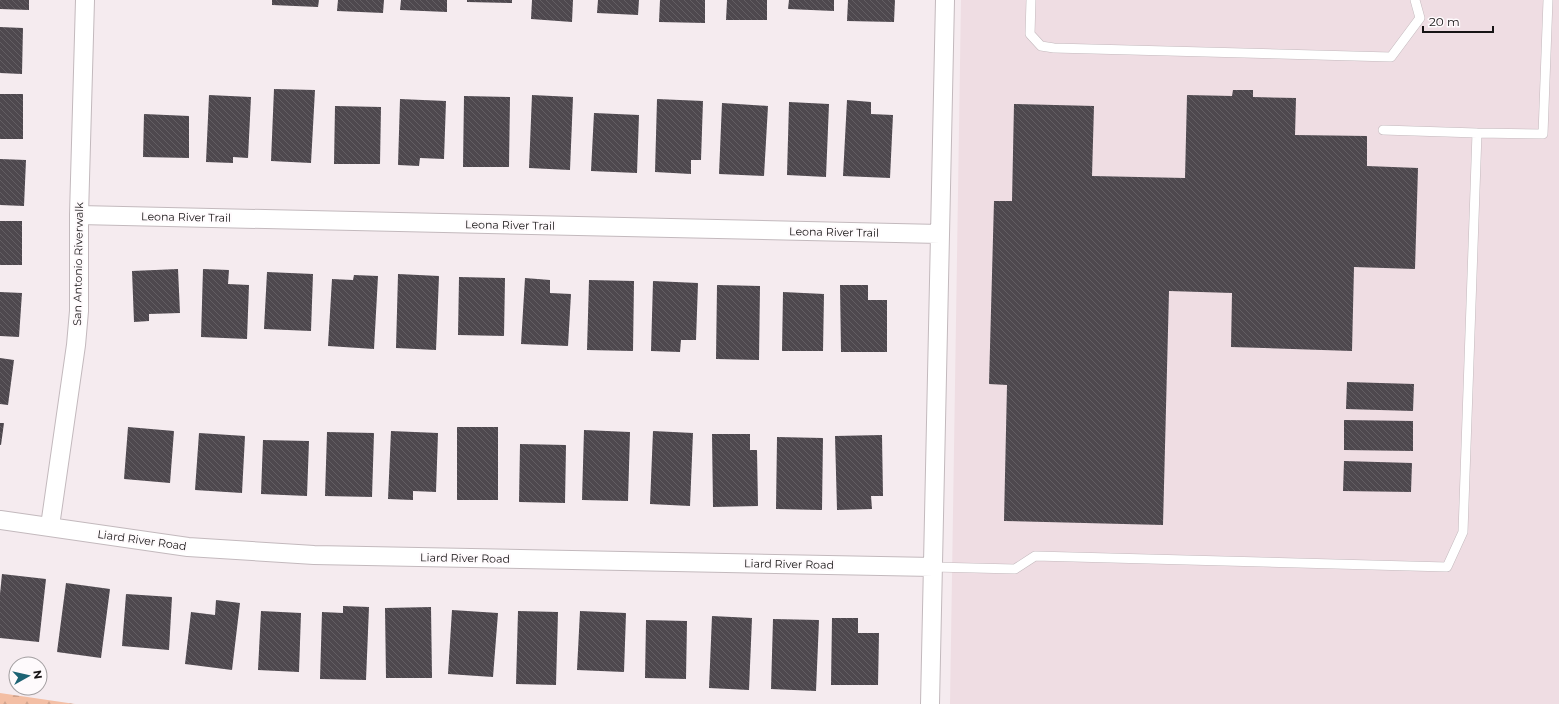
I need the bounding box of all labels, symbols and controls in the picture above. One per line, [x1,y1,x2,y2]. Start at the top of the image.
scale bar [1423,8,1493,34]
text: 20 m [1429,14,1460,29]
street label: San Antonio Riverwalk [70,202,86,326]
street label: Leona River Trail [141,209,231,225]
street label: Leona River Trail [465,217,555,233]
street label: Leona River Trail [789,224,879,240]
street label: Liard River Road [96,527,188,553]
street label: Liard River Road [420,550,510,566]
street label: Liard River Road [744,556,834,572]
north arrow [8,656,48,696]
text: N [30,669,45,680]

